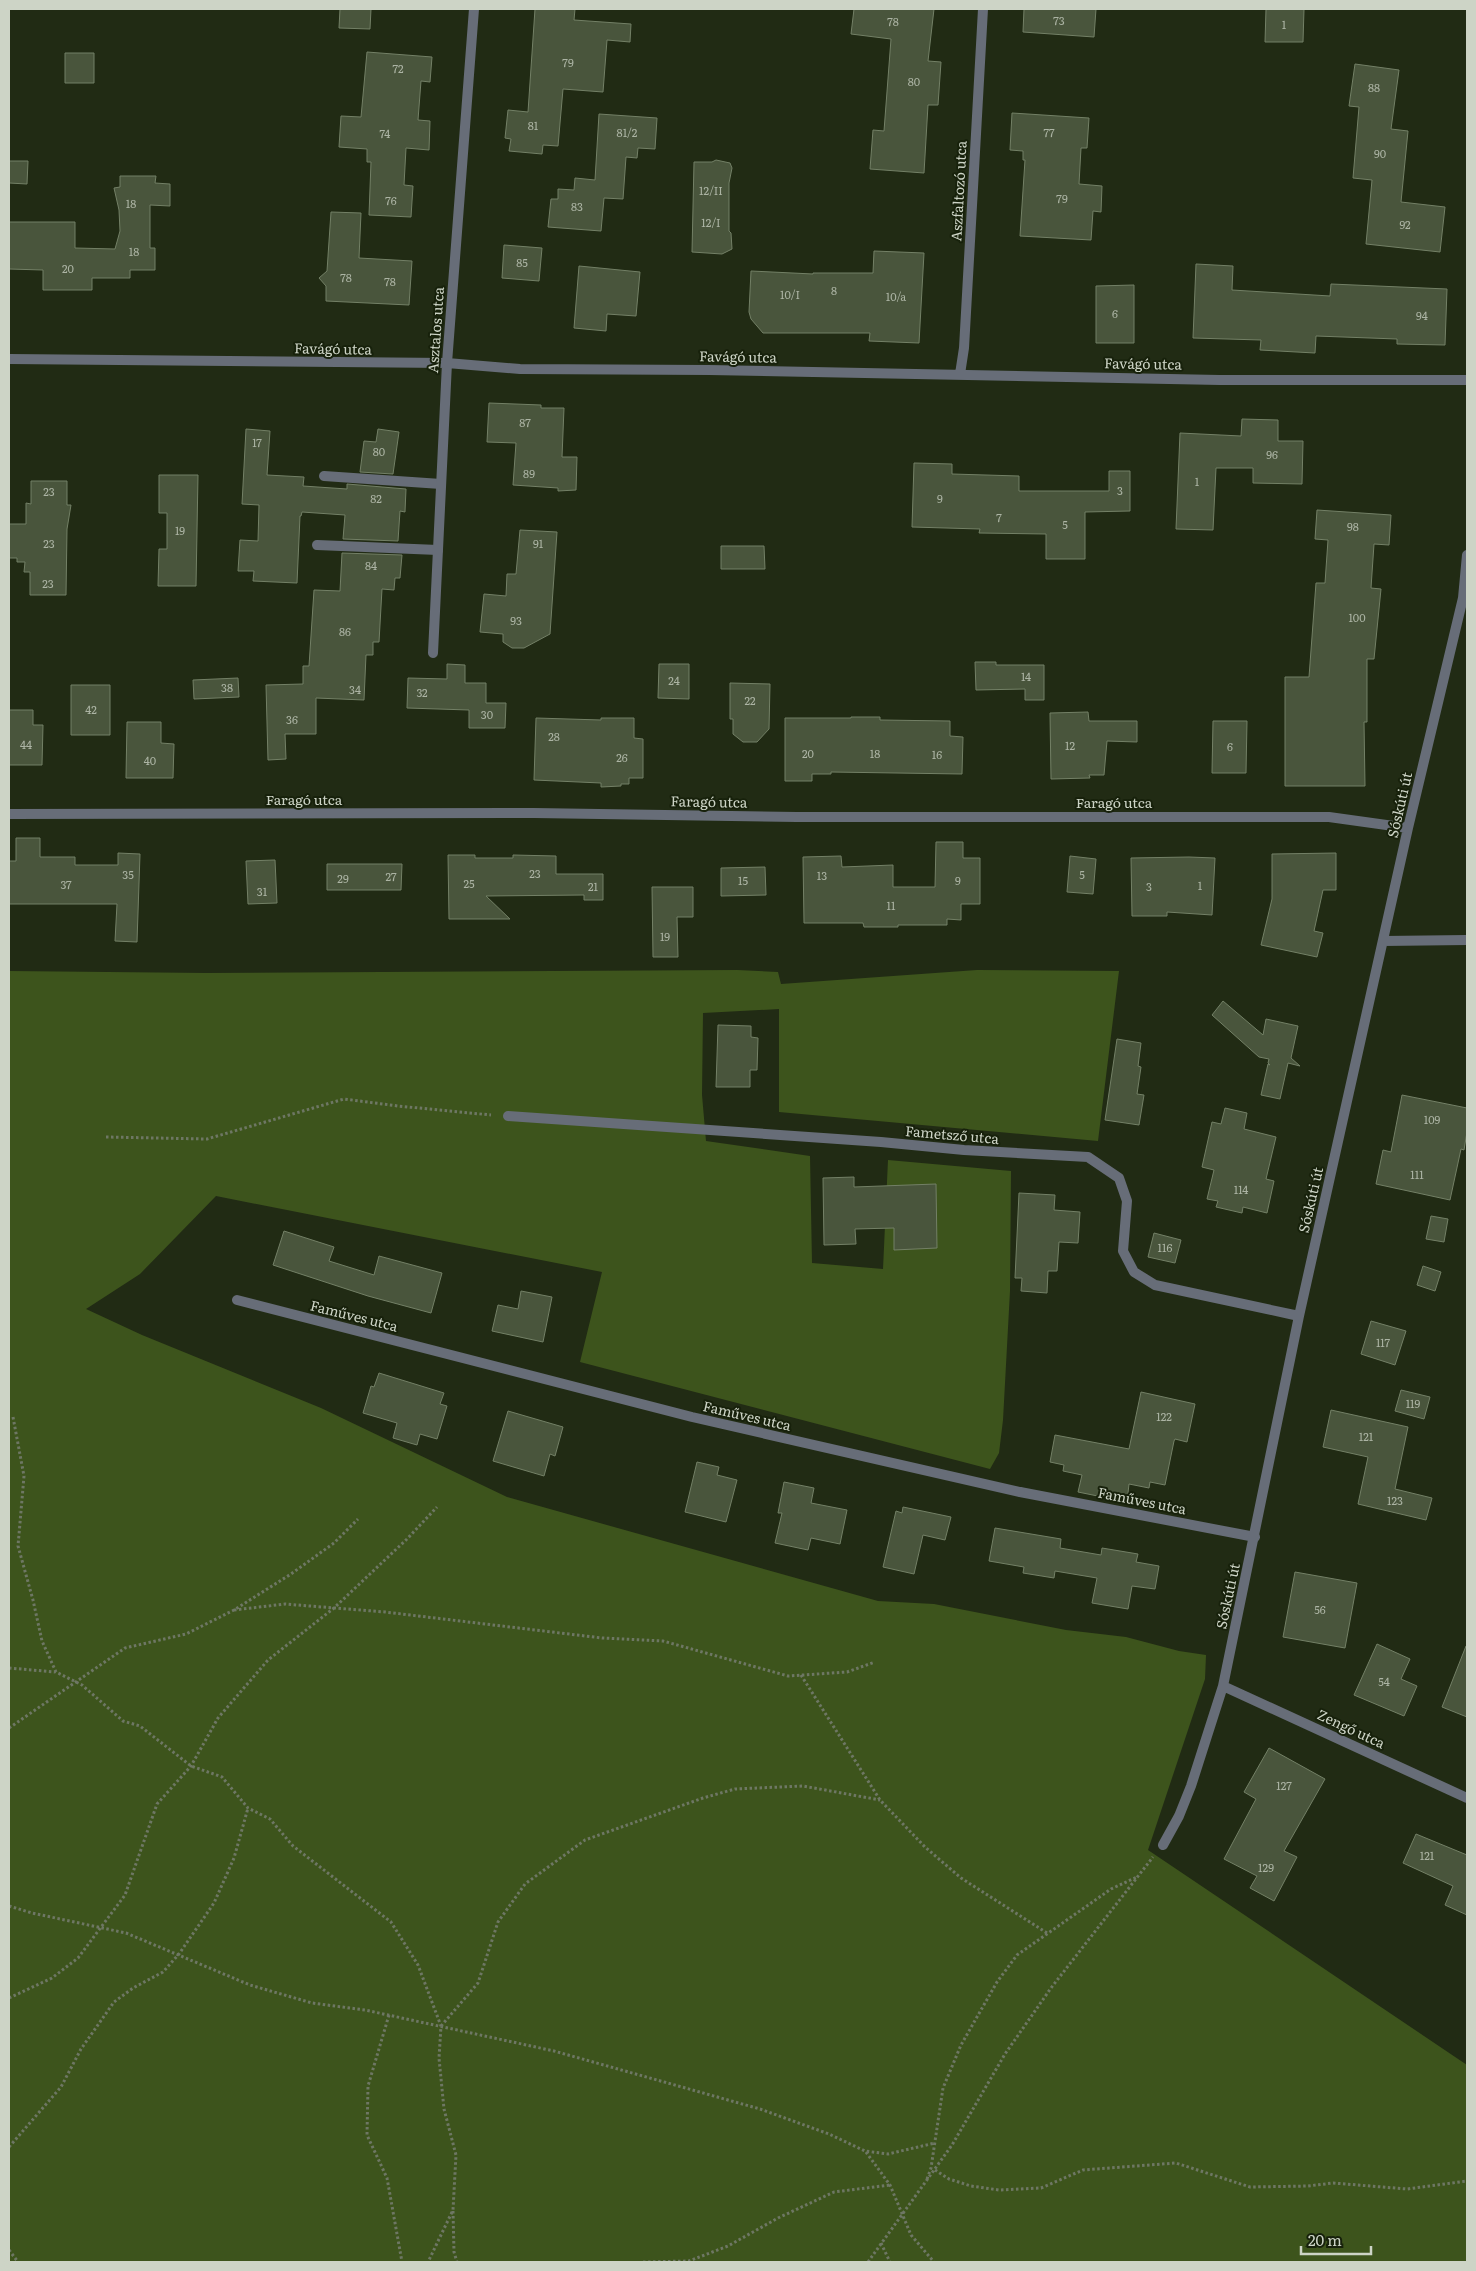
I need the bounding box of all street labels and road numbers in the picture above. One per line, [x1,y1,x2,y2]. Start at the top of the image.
street label: Aszfaltozó utca [945,140,971,242]
street label: Asztalos utca [422,286,448,374]
street label: Favágó utca [294,337,373,359]
street label: Favágó utca [699,345,778,367]
street label: Favágó utca [1104,352,1183,374]
street label: Sóskúti út [1382,770,1416,840]
street label: Faragó utca [266,789,343,809]
street label: Faragó utca [670,790,748,812]
street label: Faragó utca [1076,792,1153,812]
street label: Fametsző utca [904,1120,1000,1148]
street label: Sóskúti út [1293,1165,1327,1235]
street label: Faműves utca [308,1294,401,1336]
street label: Faműves utca [701,1395,794,1435]
street label: Faműves utca [1096,1482,1189,1518]
street label: Sóskúti út [1210,1561,1244,1631]
street label: Zengő utca [1314,1704,1389,1753]

